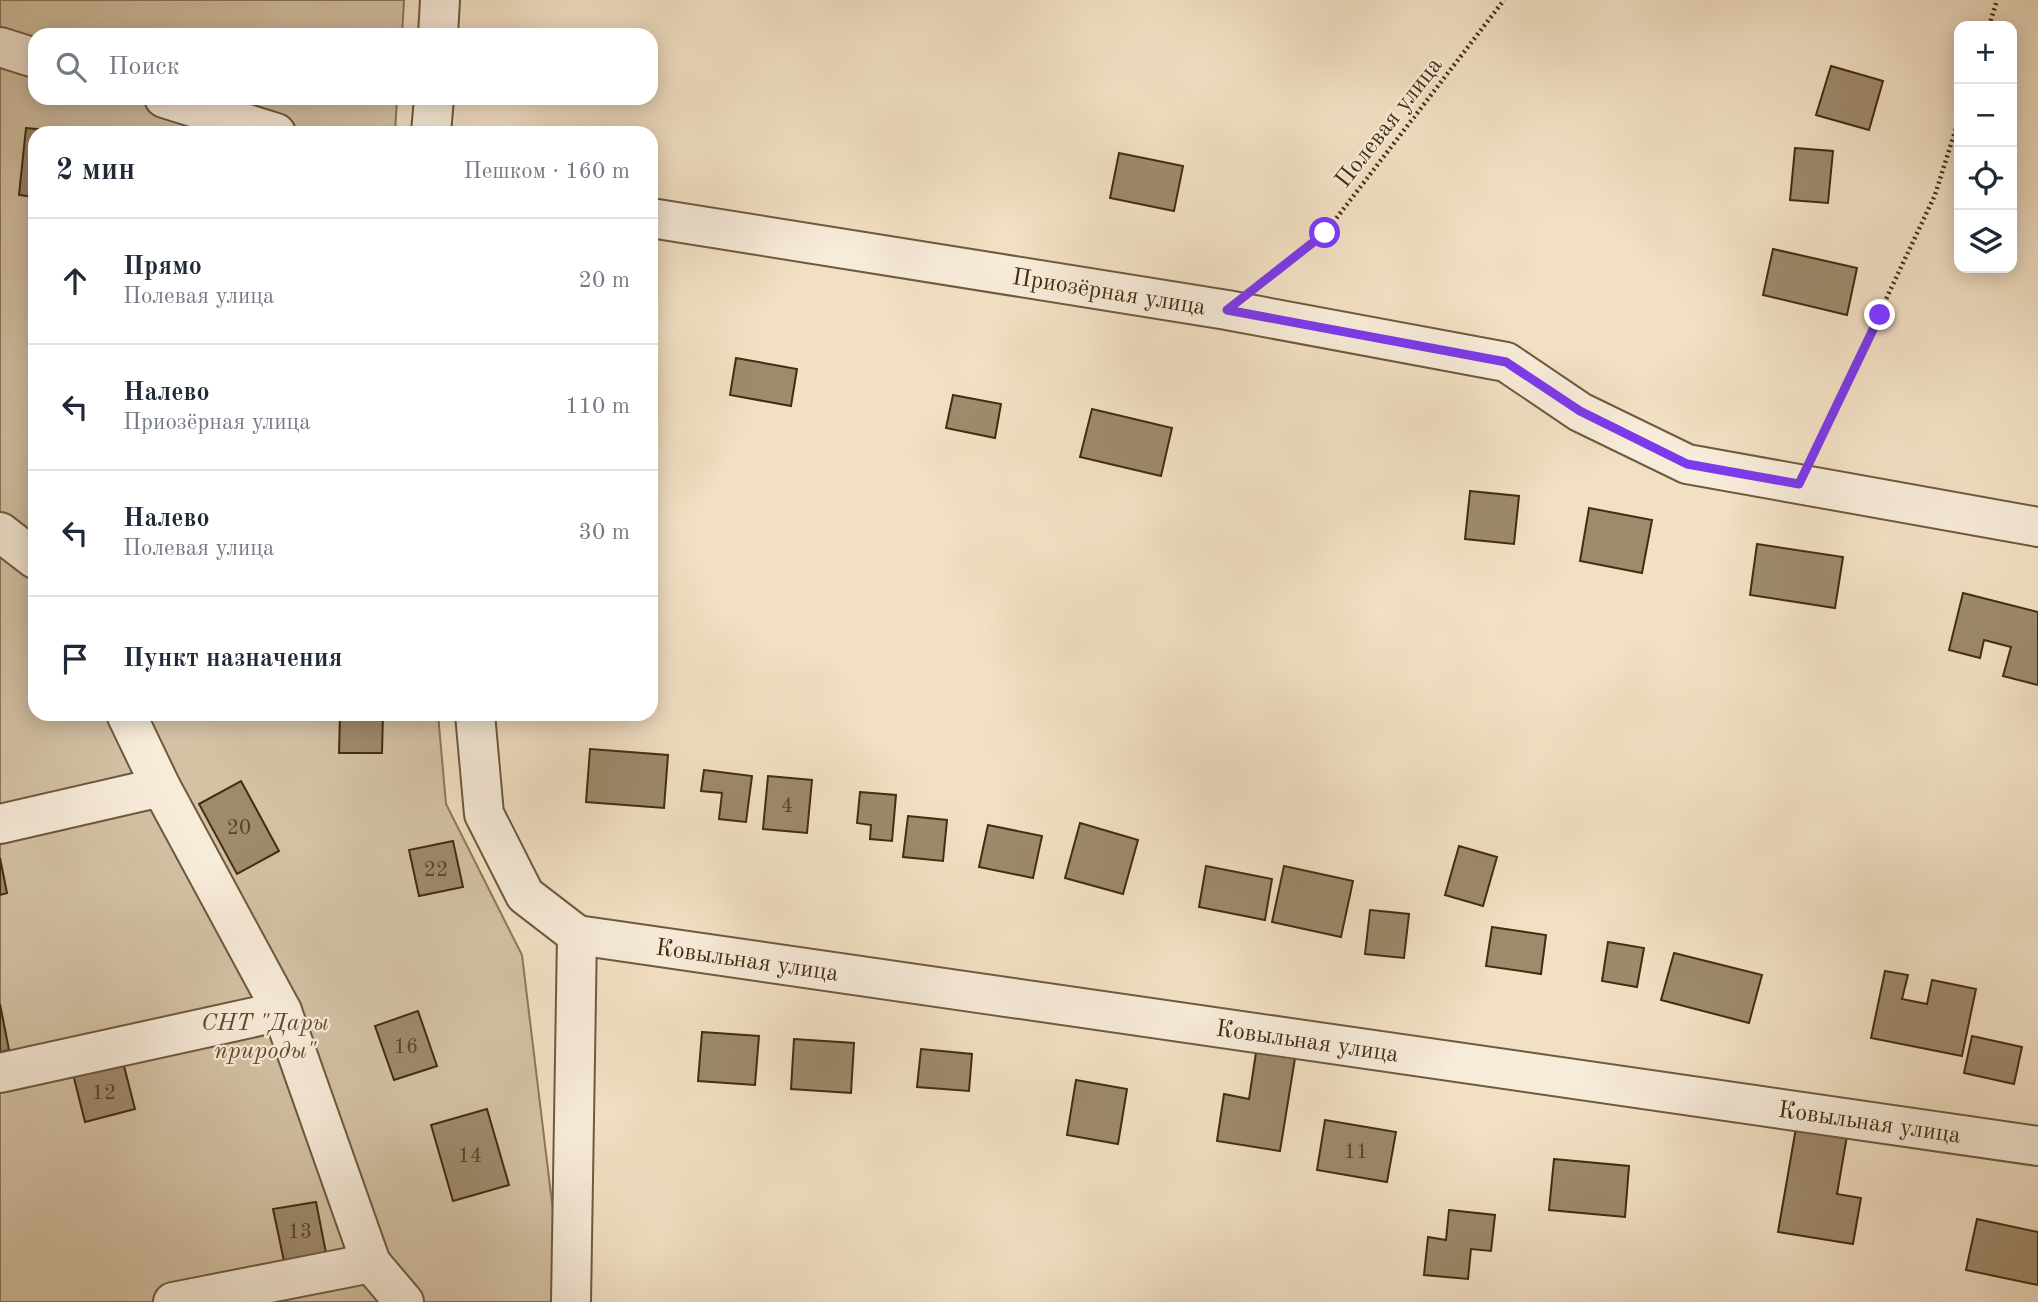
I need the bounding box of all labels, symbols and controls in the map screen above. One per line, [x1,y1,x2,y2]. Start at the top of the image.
map controls [1954,21,2017,273]
button: + [1954,21,2017,84]
search box [28,28,658,105]
icon: search [52,48,90,86]
text: Поиск [108,54,180,80]
street label: Полевая улица [1332,54,1448,193]
button: − [1954,84,2017,147]
button: locate [1954,147,2017,210]
text: 2 мин [56,156,135,186]
text: Пешком · 160 m [464,160,630,183]
button: layers [1954,210,2017,273]
route start [1309,217,1340,248]
text: Прямо [123,254,202,280]
icon: ahead [56,262,94,300]
street label: Приозёрная улица [1010,266,1208,320]
text: 20 m [579,269,630,292]
text: Полевая улица [123,285,274,308]
route end [1864,299,1895,330]
text: Налево [123,380,210,406]
icon: left [56,388,94,426]
text: 110 m [565,395,630,418]
text: Приозёрная улица [123,411,311,434]
text: Налево [123,506,210,532]
icon: left [56,514,94,552]
text: 30 m [579,521,630,544]
text: Полевая улица [123,537,274,560]
icon: arrive [56,640,94,678]
text: Пункт назначения [123,646,342,672]
house number: 4 [781,796,793,817]
house number: 20 [227,818,251,839]
house number: 22 [424,860,448,881]
street label: Ковыльная улица [654,937,840,987]
park label: СНТ "Дары природы" [201,1012,329,1064]
street label: Ковыльная улица [1214,1017,1400,1068]
house number: 16 [394,1037,418,1058]
house number: 12 [92,1083,116,1104]
street label: Ковыльная улица [1776,1099,1962,1149]
house number: 11 [1344,1142,1368,1163]
house number: 14 [458,1146,482,1167]
house number: 13 [288,1222,312,1243]

